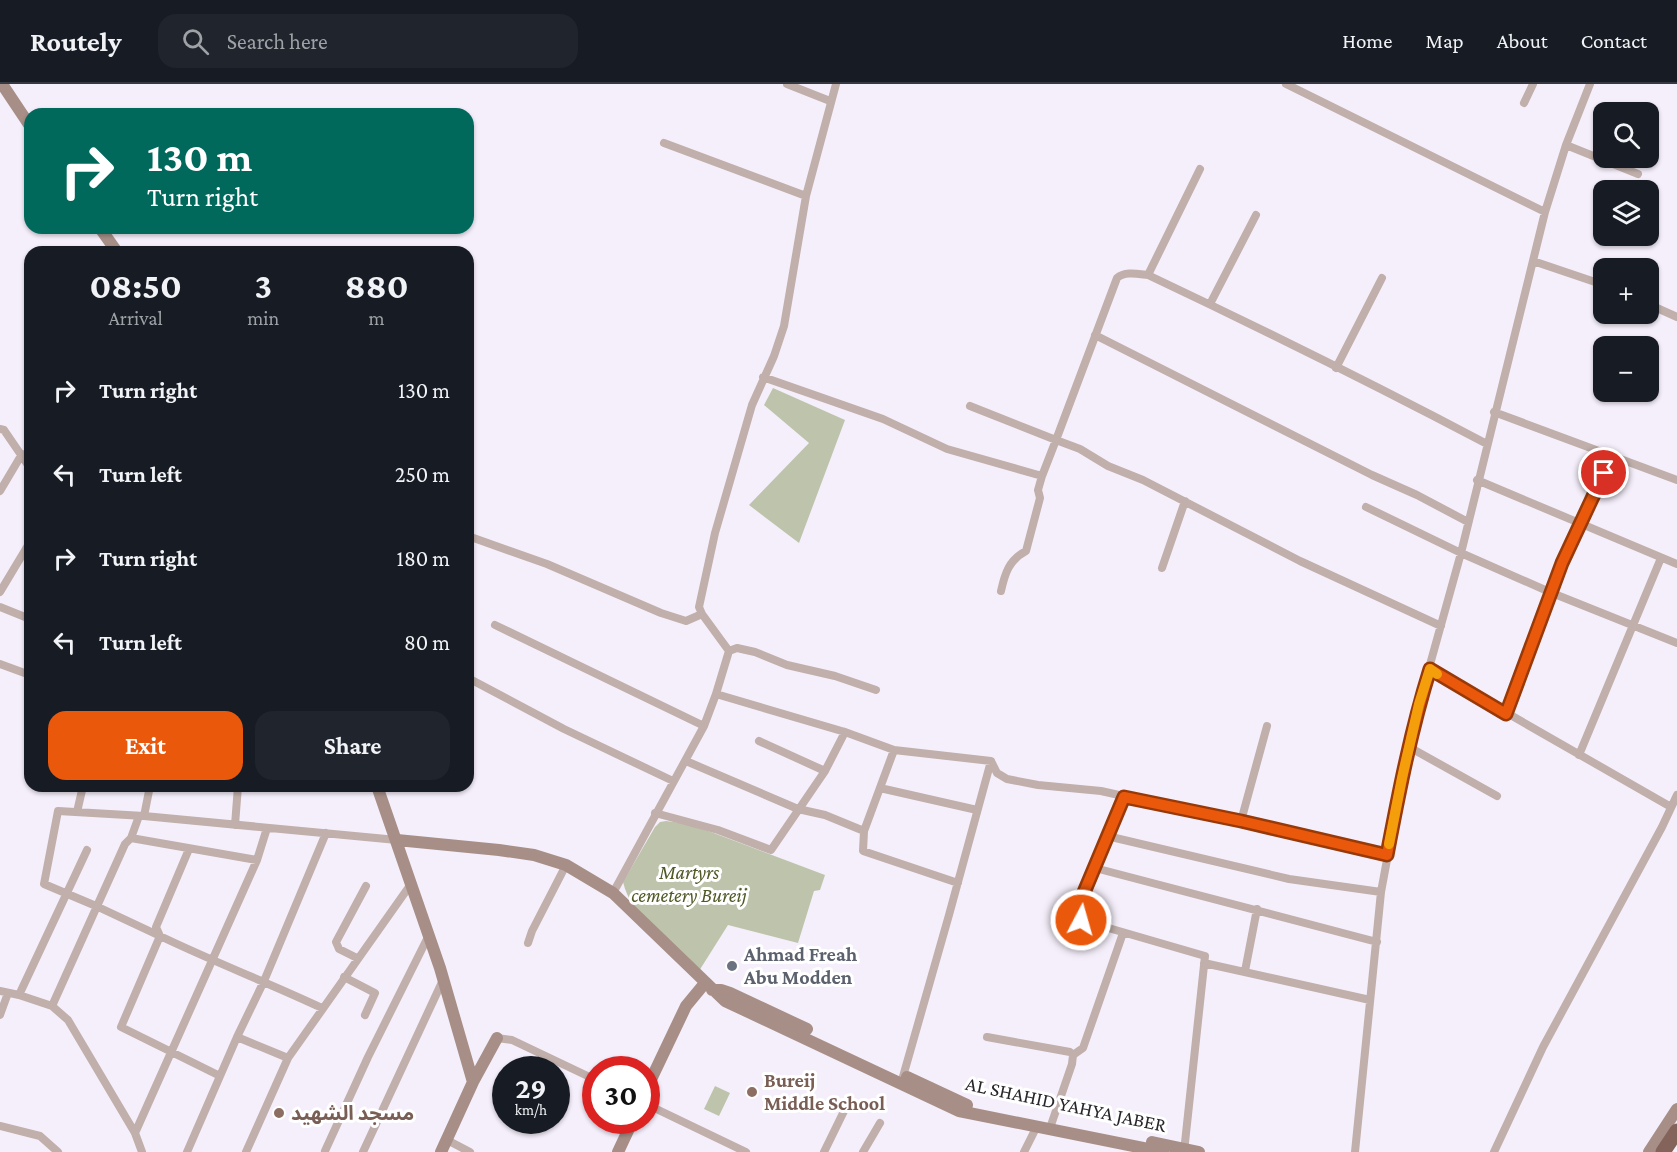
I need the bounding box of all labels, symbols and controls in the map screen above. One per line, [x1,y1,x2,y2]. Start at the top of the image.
search box [158,14,578,68]
icon: search [179,25,212,58]
text: Routely [30,26,122,57]
text: Search here [227,29,328,54]
text: Home [1342,29,1392,53]
text: Map [1425,29,1464,53]
text: About [1497,29,1548,53]
text: Contact [1581,29,1647,53]
map controls [1593,102,1659,402]
button: search [1593,102,1659,168]
icon: right [48,132,126,210]
text: 130 m [147,133,252,180]
button: layers [1593,180,1659,246]
text: Turn right [147,182,258,212]
button: + [1593,258,1659,324]
text: 08:50 [89,266,182,306]
text: 3 [254,266,272,306]
text: 880 [345,266,409,306]
text: Arrival [108,307,163,329]
text: min [247,307,279,329]
text: m [369,307,385,329]
button: − [1593,336,1659,402]
icon: right [48,374,81,407]
text: Turn right [99,378,197,403]
text: 130 m [398,378,450,403]
pin [1578,447,1629,498]
icon: arrive [1587,456,1620,489]
icon: left [48,458,81,491]
text: Turn left [99,462,182,487]
text: 250 m [395,462,450,487]
icon: right [48,542,81,575]
text: Turn right [99,546,197,571]
text: 180 m [397,546,450,571]
icon: left [48,626,81,659]
text: Turn left [99,630,182,655]
text: 80 m [404,630,450,655]
button: Exit [48,711,243,780]
button: Share [255,711,450,780]
park label: Martyrs cemetery Bureij [631,861,748,907]
position arrow [1049,888,1113,952]
place label: Ahmad Freah Abu Modden [743,943,858,988]
marker: Ahmad Freah Abu Modden [725,959,739,973]
speed limit sign: 30 [582,1056,660,1134]
place label: Bureij Middle School [764,1069,885,1114]
text: 29 [515,1071,547,1104]
street label: AL SHAHID YAHYA JABER [964,1072,1169,1137]
marker: Bureij Middle School [745,1085,759,1099]
place label: مسجد الشهيد [291,1102,414,1125]
text: km/h [515,1102,547,1118]
marker: مسجد الشهيد [272,1106,286,1120]

